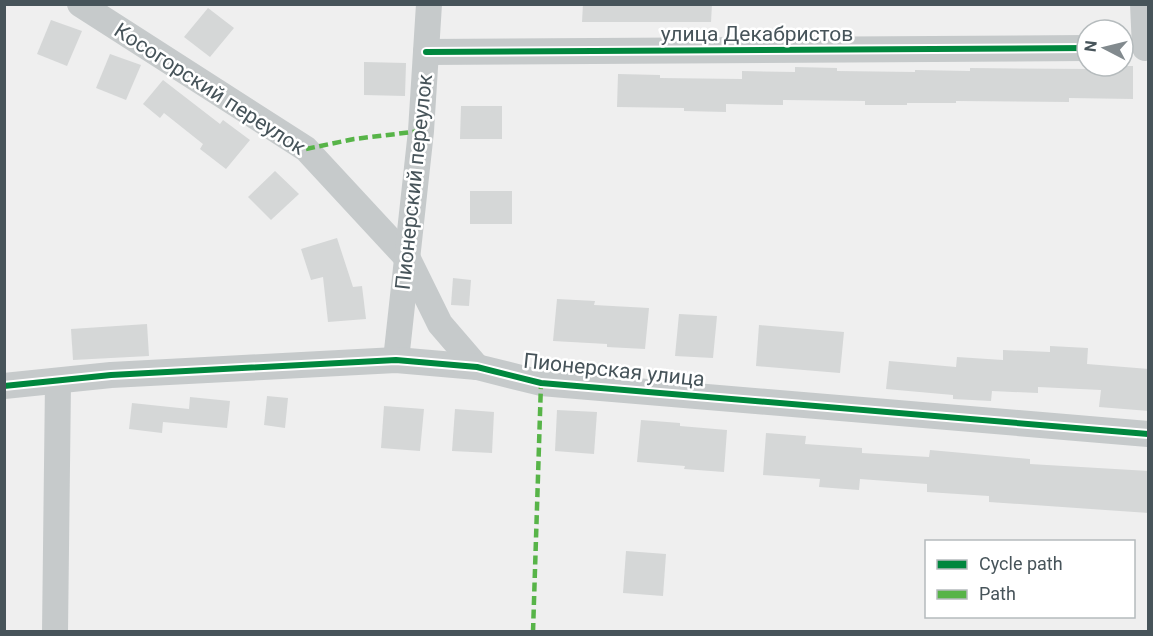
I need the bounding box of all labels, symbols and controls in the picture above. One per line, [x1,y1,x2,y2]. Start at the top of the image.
street label: Косогорский переулок [110,18,311,160]
north arrow [1075,18,1135,78]
street label: улица Декабристов [661,22,853,46]
text: N [1080,39,1101,53]
street label: Пионерский переулок [391,72,437,291]
street label: Пионерская улица [522,349,706,391]
legend [925,540,1135,618]
text: Cycle path [979,553,1063,574]
text: Path [979,583,1016,604]

